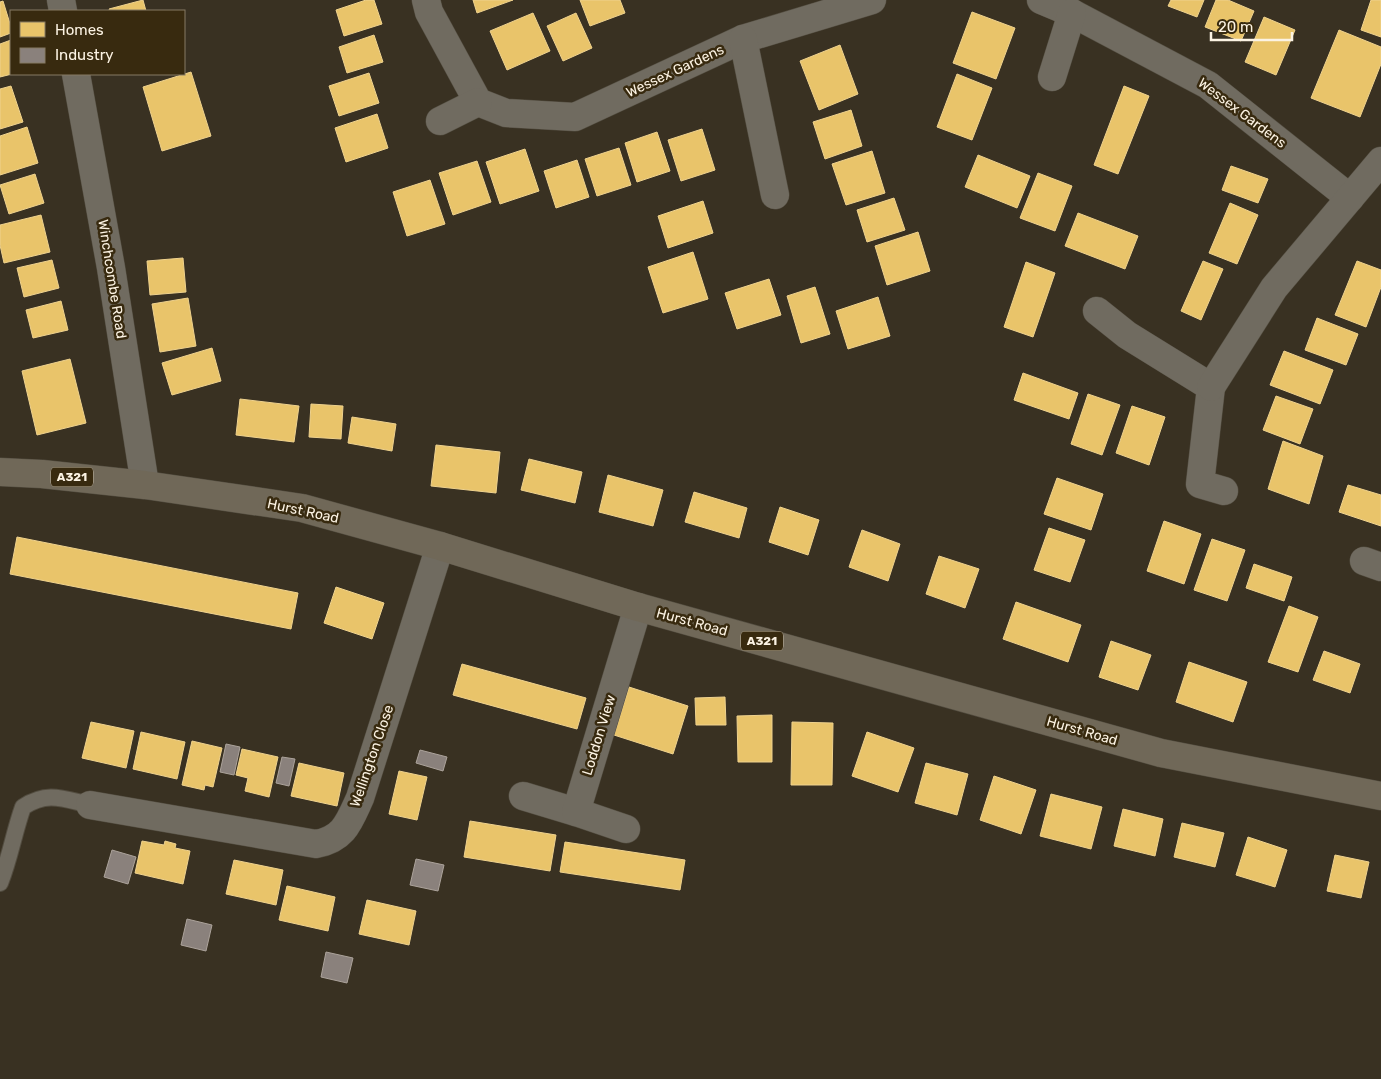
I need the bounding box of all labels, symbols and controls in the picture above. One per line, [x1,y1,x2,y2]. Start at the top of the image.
legend [10,10,185,75]
scale bar [1211,10,1292,42]
text: 20 m [1218,18,1253,36]
text: Homes [55,21,104,39]
street label: Wessex Gardens [623,41,727,101]
text: Industry [55,46,114,64]
street label: Wessex Gardens [1195,74,1289,152]
street label: Winchcombe Road [94,218,130,340]
road number: A321 [51,468,93,487]
street label: Hurst Road [266,495,340,527]
street label: Hurst Road [655,604,729,640]
road number: A321 [741,631,783,650]
street label: Loddon View [579,693,619,777]
street label: Wellington Close [347,703,397,809]
street label: Hurst Road [1045,713,1119,749]

